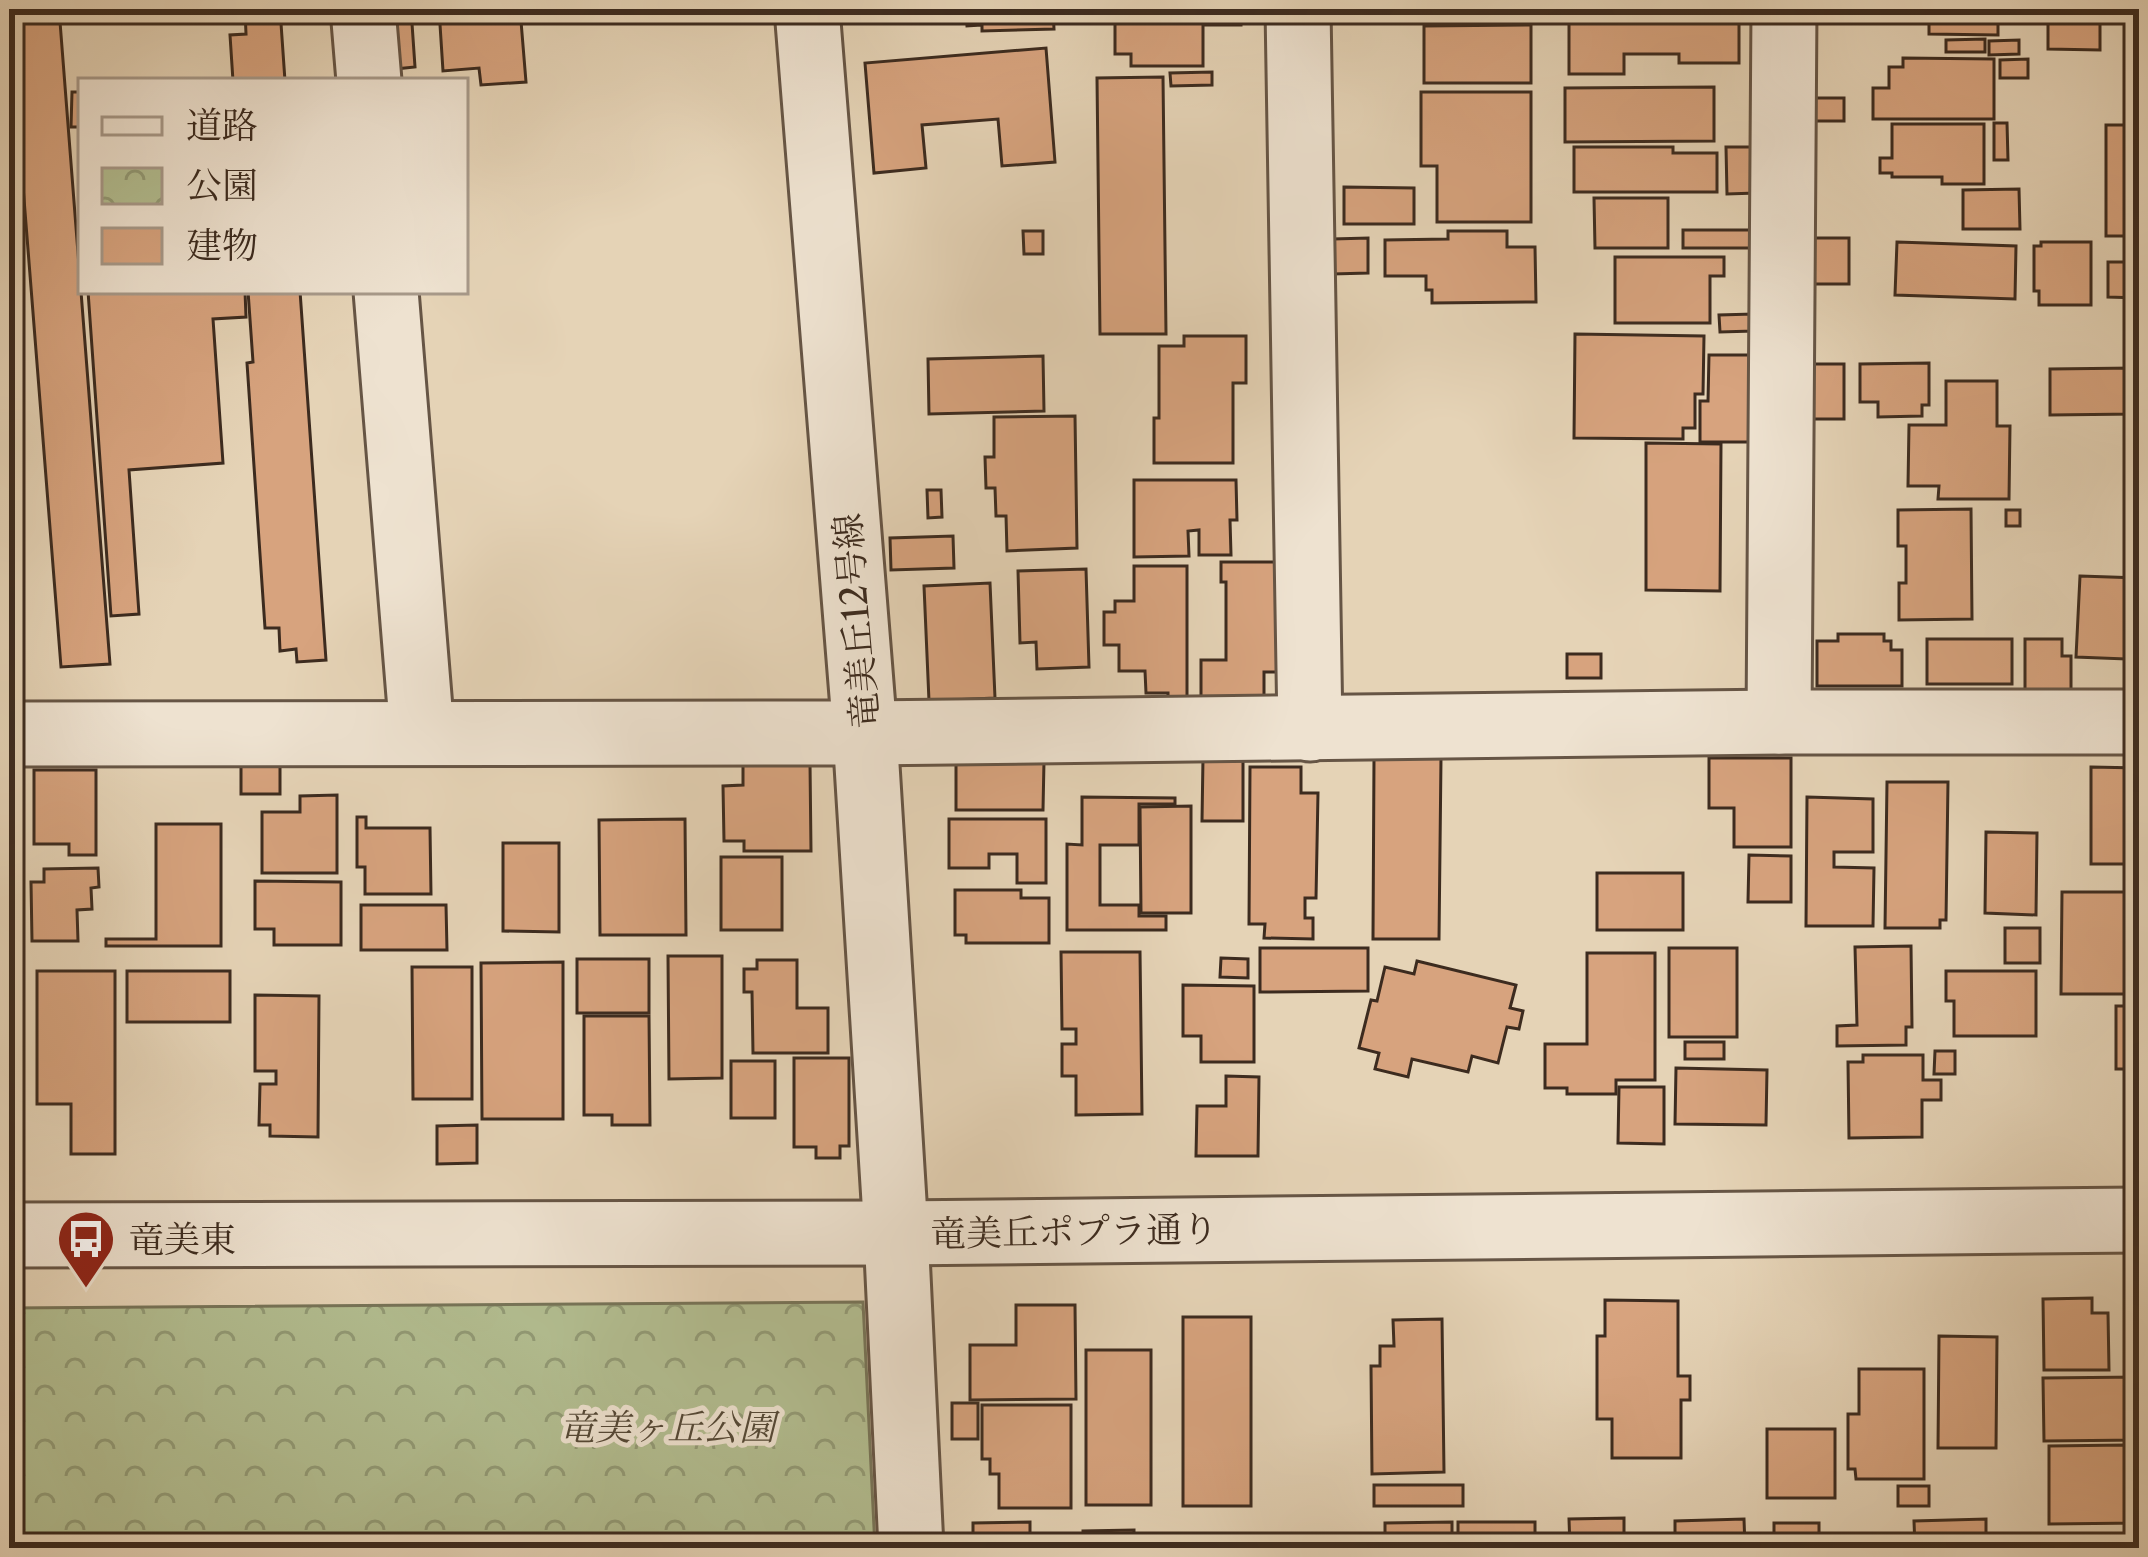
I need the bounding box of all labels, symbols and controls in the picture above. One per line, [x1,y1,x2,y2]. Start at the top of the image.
legend [78,78,468,294]
text: 道路 [186,103,258,147]
text: 公園 [186,163,258,207]
text: 建物 [186,223,258,267]
street label: 竜美丘12号線 [825,512,887,730]
street label: 竜美丘ポプラ通り [930,1206,1218,1256]
bus stop icon: 竜美東 [55,1208,117,1290]
place label: 竜美東 [128,1217,236,1261]
park label: 竜美ヶ丘公園 [559,1405,780,1449]

